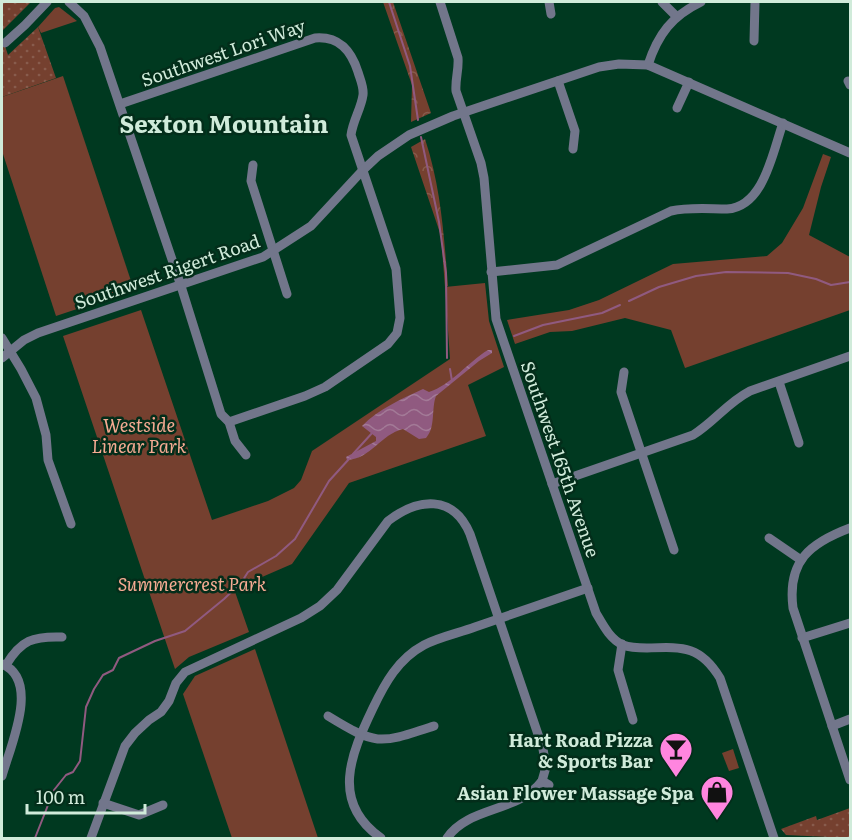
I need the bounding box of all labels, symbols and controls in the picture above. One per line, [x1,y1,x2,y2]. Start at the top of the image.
street label: Southwest Lori Way [137,11,309,93]
district label: Sexton Mountain [119,105,329,140]
street label: Southwest Rigert Road [71,227,263,315]
street label: Southwest 165th Avenue [515,357,607,561]
park label: Westside Linear Park [91,411,187,459]
park label: Summercrest Park [118,570,266,597]
place label: Hart Road Pizza & Sports Bar [508,726,654,774]
bar icon: Hart Road Pizza & Sports Bar [658,731,694,778]
shop icon: Asian Flower Massage Spa [699,774,735,821]
scale bar [27,777,146,815]
place label: Asian Flower Massage Spa [457,779,695,806]
text: 100 m [36,783,85,810]

